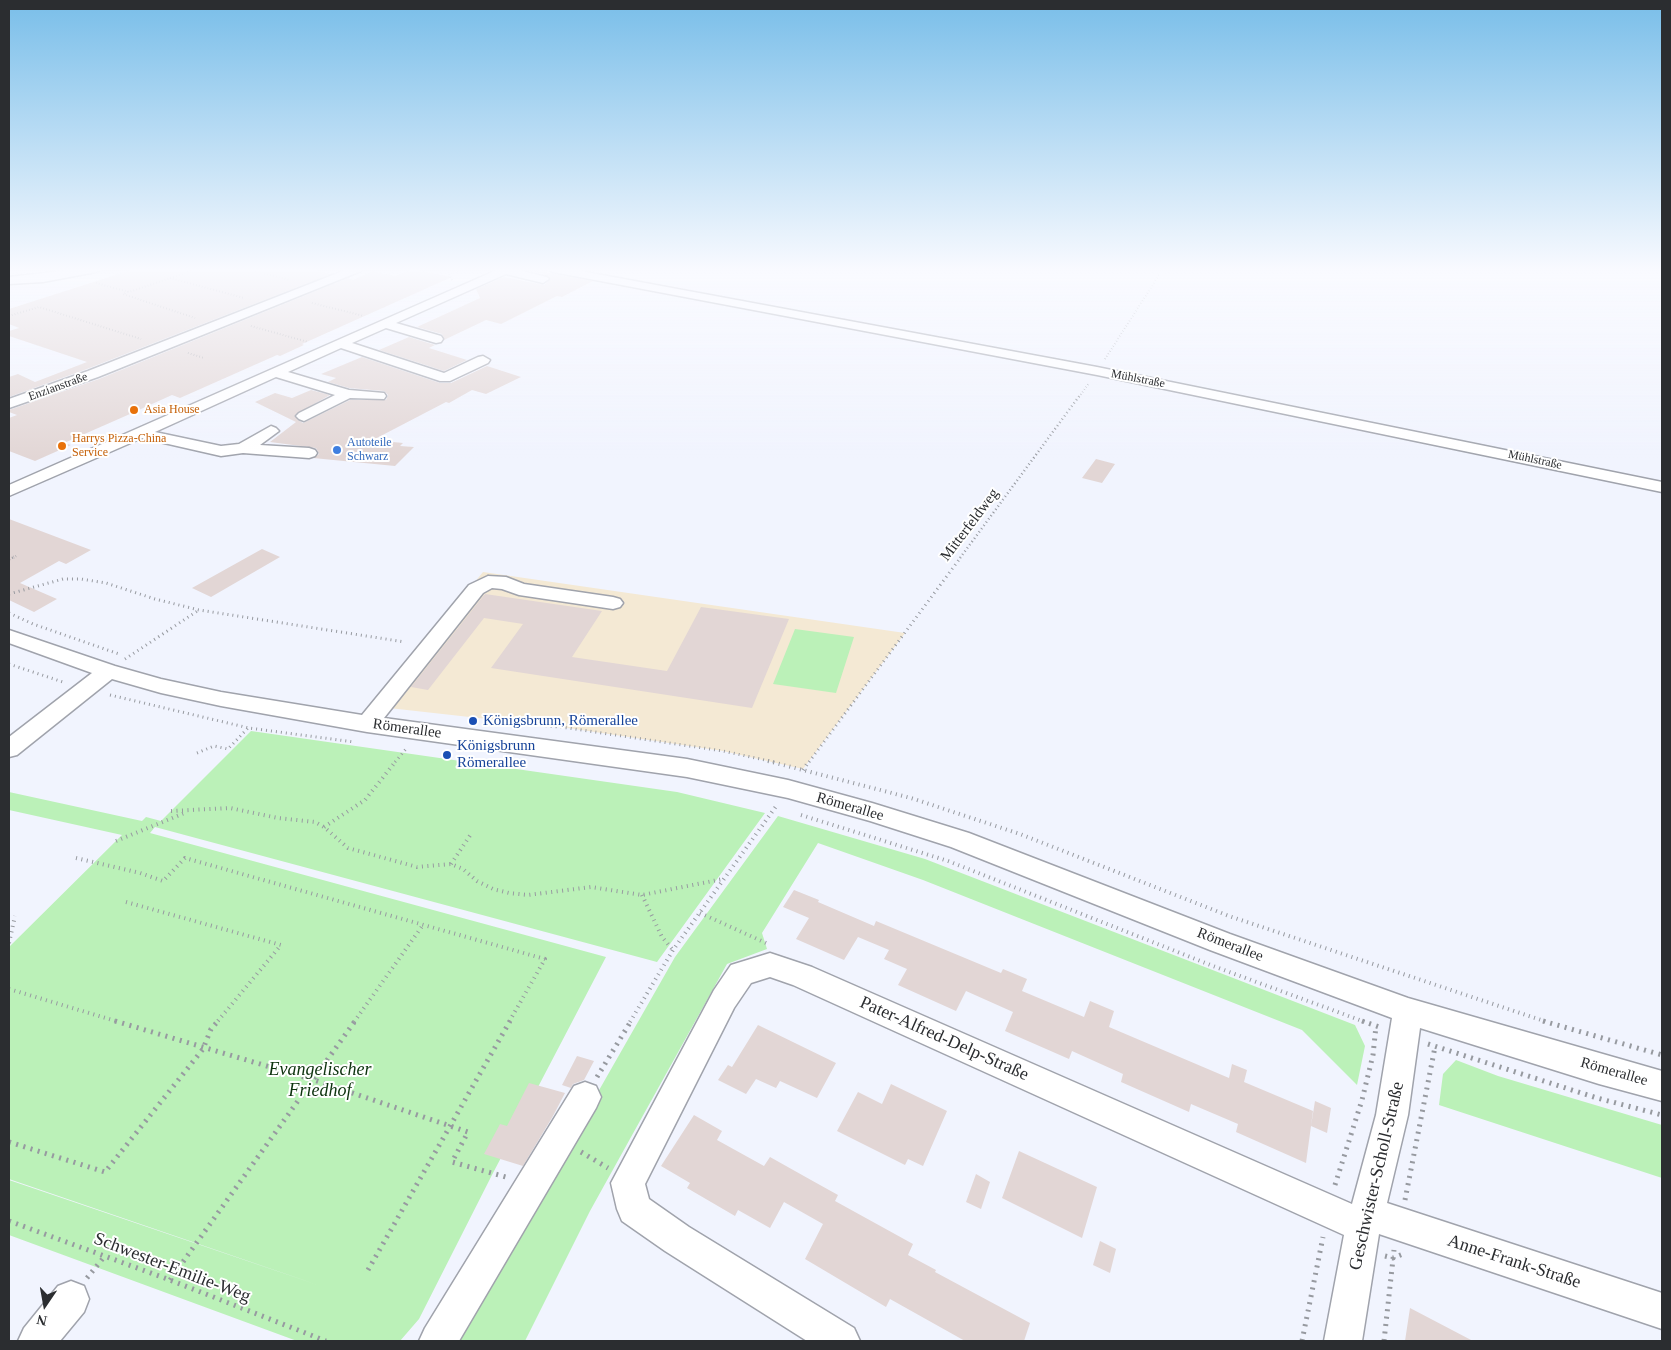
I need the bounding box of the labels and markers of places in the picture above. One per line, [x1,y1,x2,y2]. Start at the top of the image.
place label: Asia House [144,403,200,417]
marker: Asia House [128,404,140,416]
place label: Harrys Pizza-China Service [72,432,166,460]
place label: Autoteile Schwarz [347,436,392,464]
marker: Harrys Pizza-China Service [56,440,68,452]
marker: Autoteile Schwarz [331,444,343,456]
place label: Königsbrunn, Römerallee [483,712,638,730]
marker: Königsbrunn, Römerallee [467,715,479,727]
place label: Königsbrunn Römerallee [457,737,535,772]
marker: Königsbrunn Römerallee [441,749,453,761]

